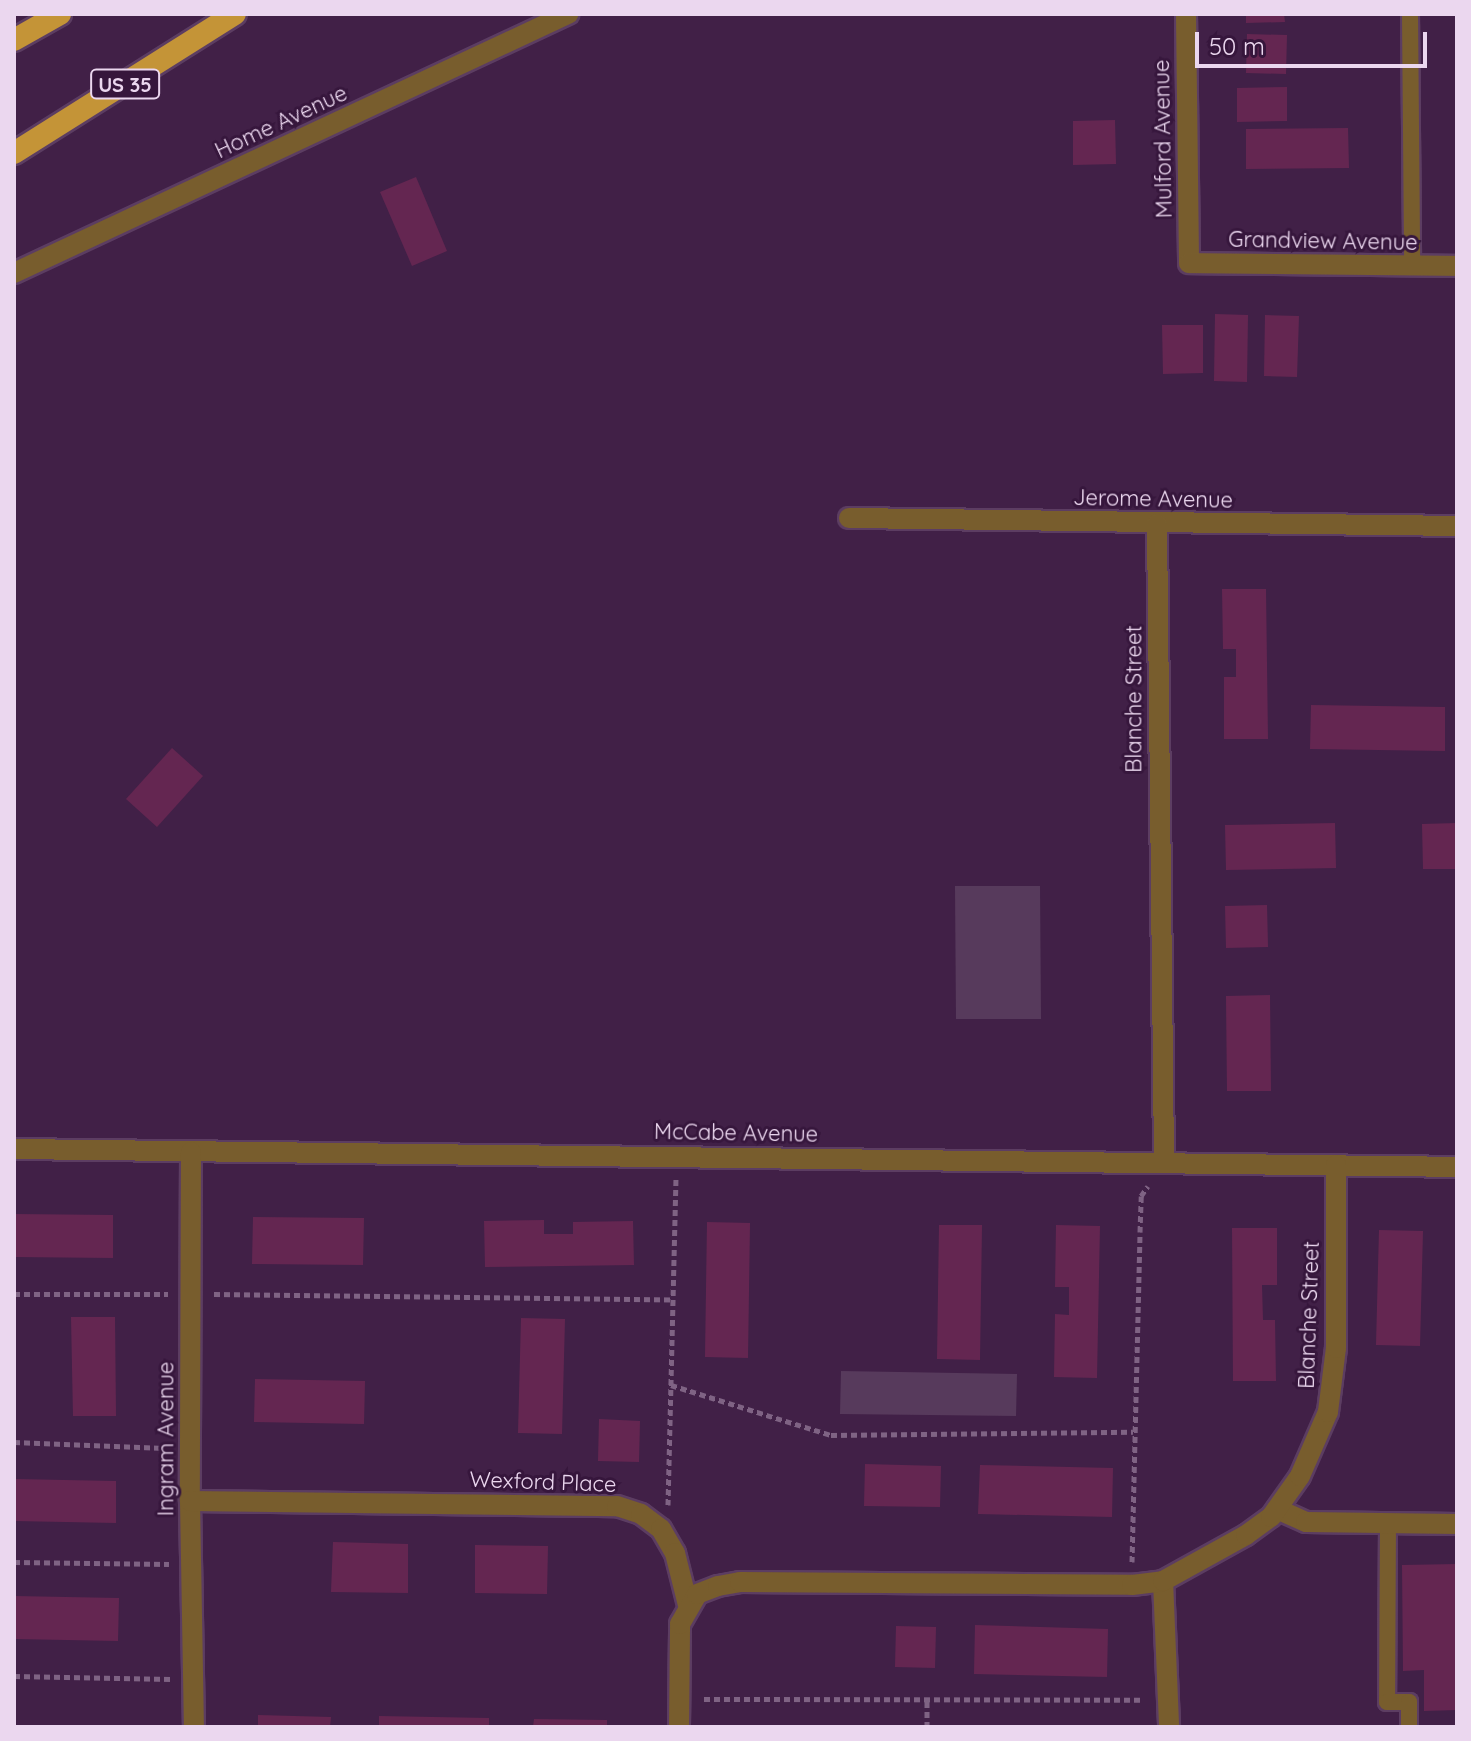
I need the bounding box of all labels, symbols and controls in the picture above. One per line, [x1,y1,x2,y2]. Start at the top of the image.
scale bar [1199,16,1431,66]
text: 50 m [1209,31,1265,61]
street label: Mulford Avenue [1148,59,1178,219]
road number: US 35 [89,68,161,100]
street label: Home Avenue [211,80,351,164]
street label: Grandview Avenue [1228,226,1418,256]
street label: Jerome Avenue [1073,484,1233,514]
street label: Blanche Street [1121,625,1147,773]
street label: McCabe Avenue [654,1118,818,1148]
street label: Blanche Street [1293,1241,1325,1389]
street label: Ingram Avenue [153,1362,179,1516]
street label: Wexford Place [469,1466,617,1498]

